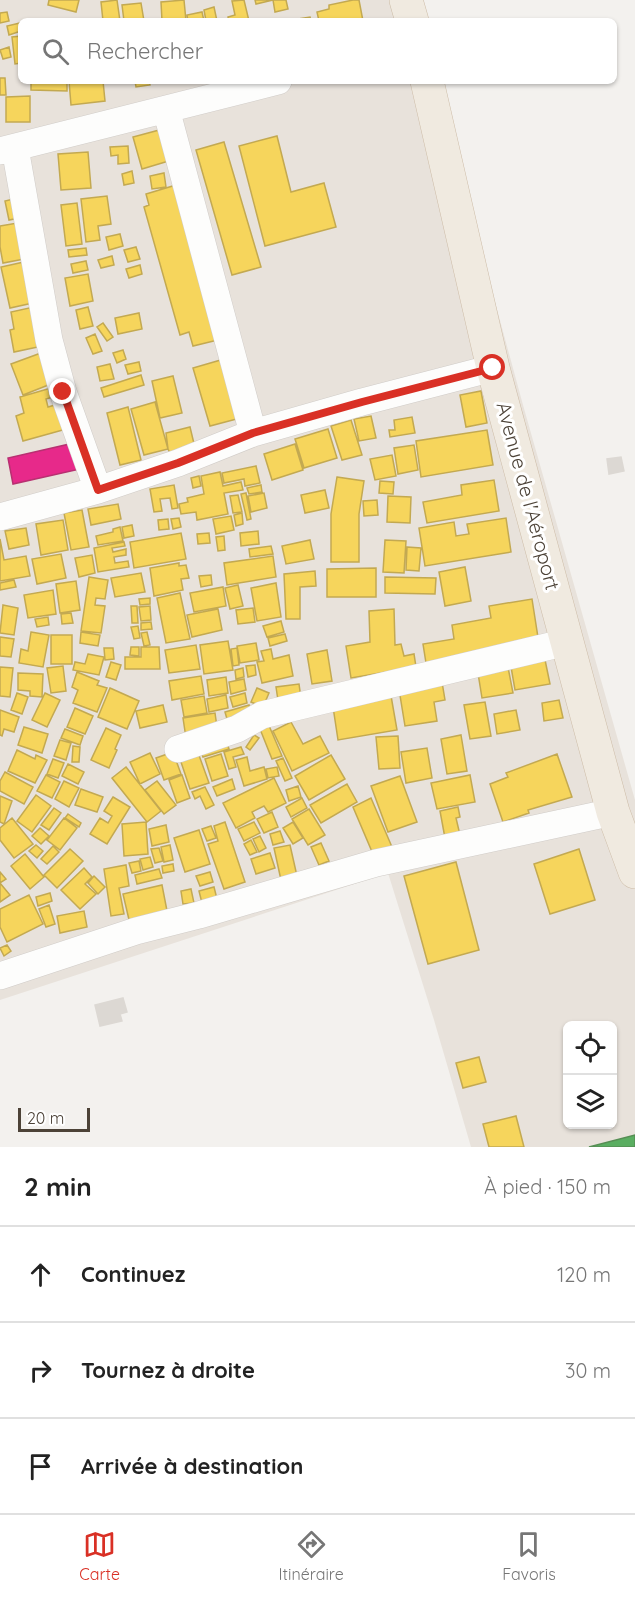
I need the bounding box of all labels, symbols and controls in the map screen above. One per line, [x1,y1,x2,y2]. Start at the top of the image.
search box [18,18,617,84]
icon: search [39,35,72,68]
text: Rechercher [87,37,203,65]
route start [479,354,505,380]
route end [49,378,75,404]
street label: Avenue de l'Aéroport [491,399,566,593]
map controls [563,1021,617,1129]
button: locate [563,1021,617,1075]
button: layers [563,1075,617,1129]
scale bar [18,1105,90,1132]
text: 20 m [27,1108,64,1128]
text: 2 min [24,1170,92,1203]
text: À pied · 150 m [484,1174,611,1199]
icon: ahead [24,1258,57,1291]
text: Continuez [81,1260,185,1288]
text: 120 m [557,1262,611,1287]
icon: right [24,1354,57,1387]
text: Tournez à droite [81,1356,255,1384]
text: 30 m [565,1358,611,1383]
icon: arrive [24,1450,57,1483]
text: Arrivée à destination [81,1452,303,1480]
tab: Carte [79,1528,120,1584]
tab: Itinéraire [279,1528,344,1584]
tab: Favoris [502,1528,556,1584]

